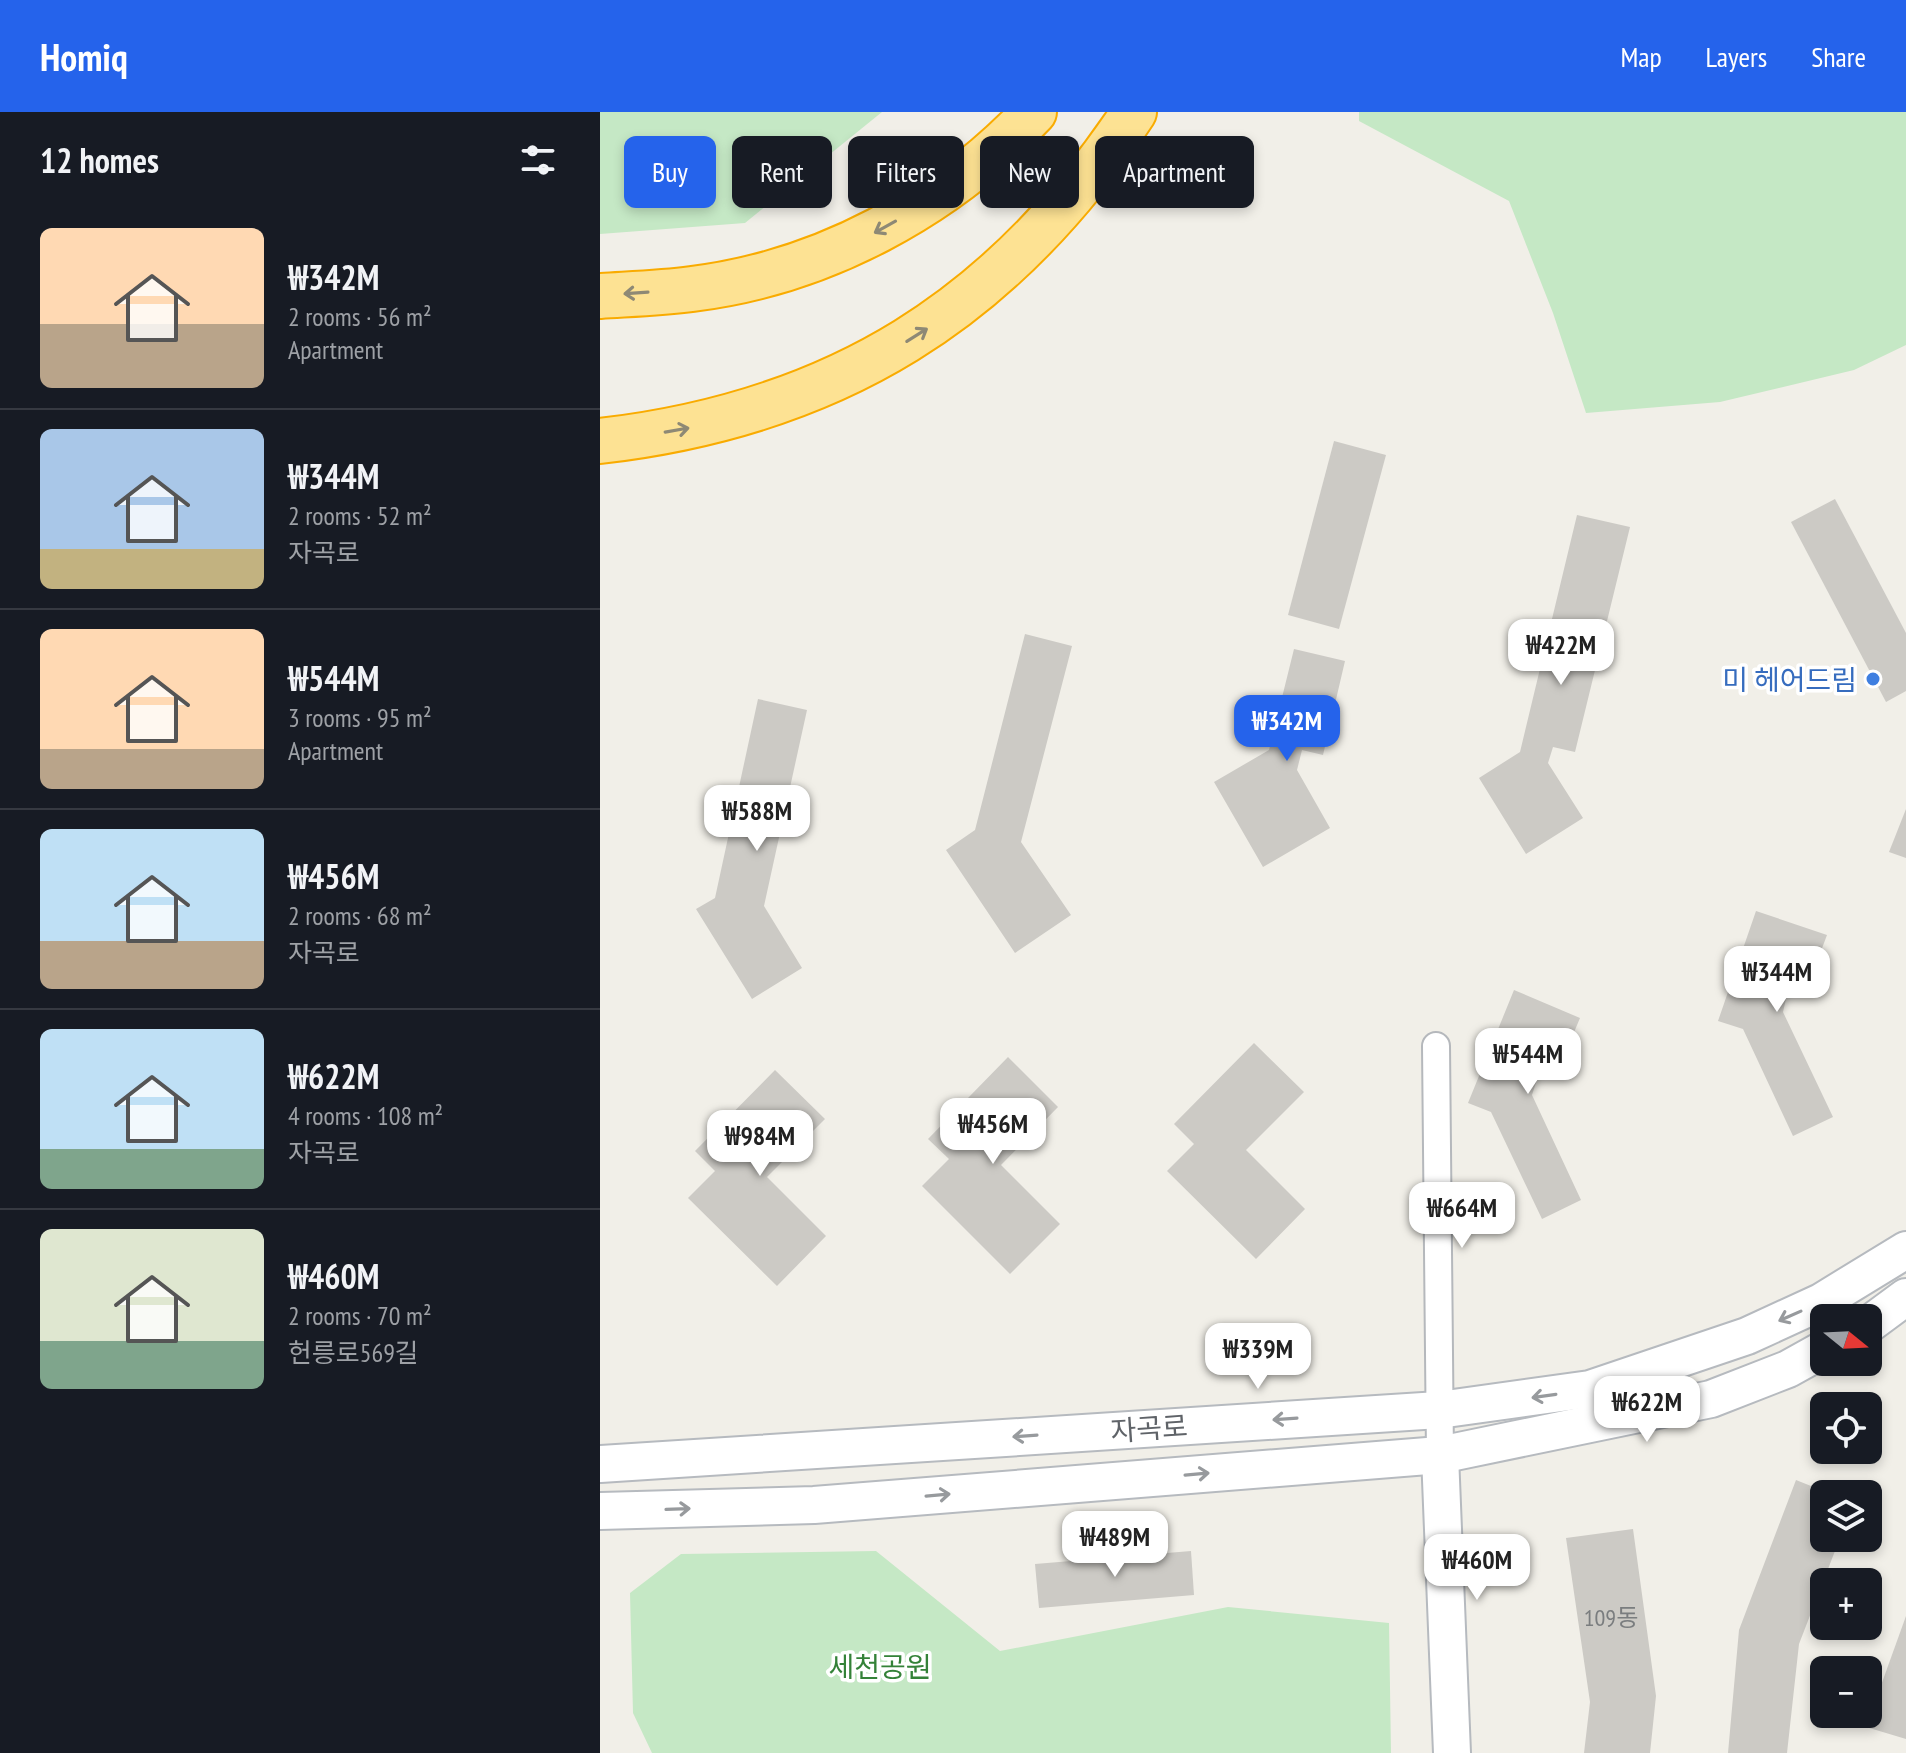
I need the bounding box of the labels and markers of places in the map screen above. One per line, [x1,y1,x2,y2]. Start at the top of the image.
pin: ₩422M [1505,619,1617,687]
place label: 미 헤어드림 [1722,661,1857,698]
marker: 미 헤어드림 [1864,670,1882,688]
pin: ₩342M [1231,695,1343,763]
pin: ₩588M [701,785,813,853]
pin: ₩344M [1721,946,1833,1014]
pin: ₩544M [1472,1028,1584,1096]
pin: ₩456M [937,1098,1049,1166]
pin: ₩984M [704,1110,816,1178]
pin: ₩664M [1406,1182,1518,1250]
pin: ₩339M [1202,1323,1314,1391]
pin: ₩622M [1591,1376,1703,1444]
pin: ₩489M [1059,1511,1171,1579]
pin: ₩460M [1421,1534,1533,1602]

